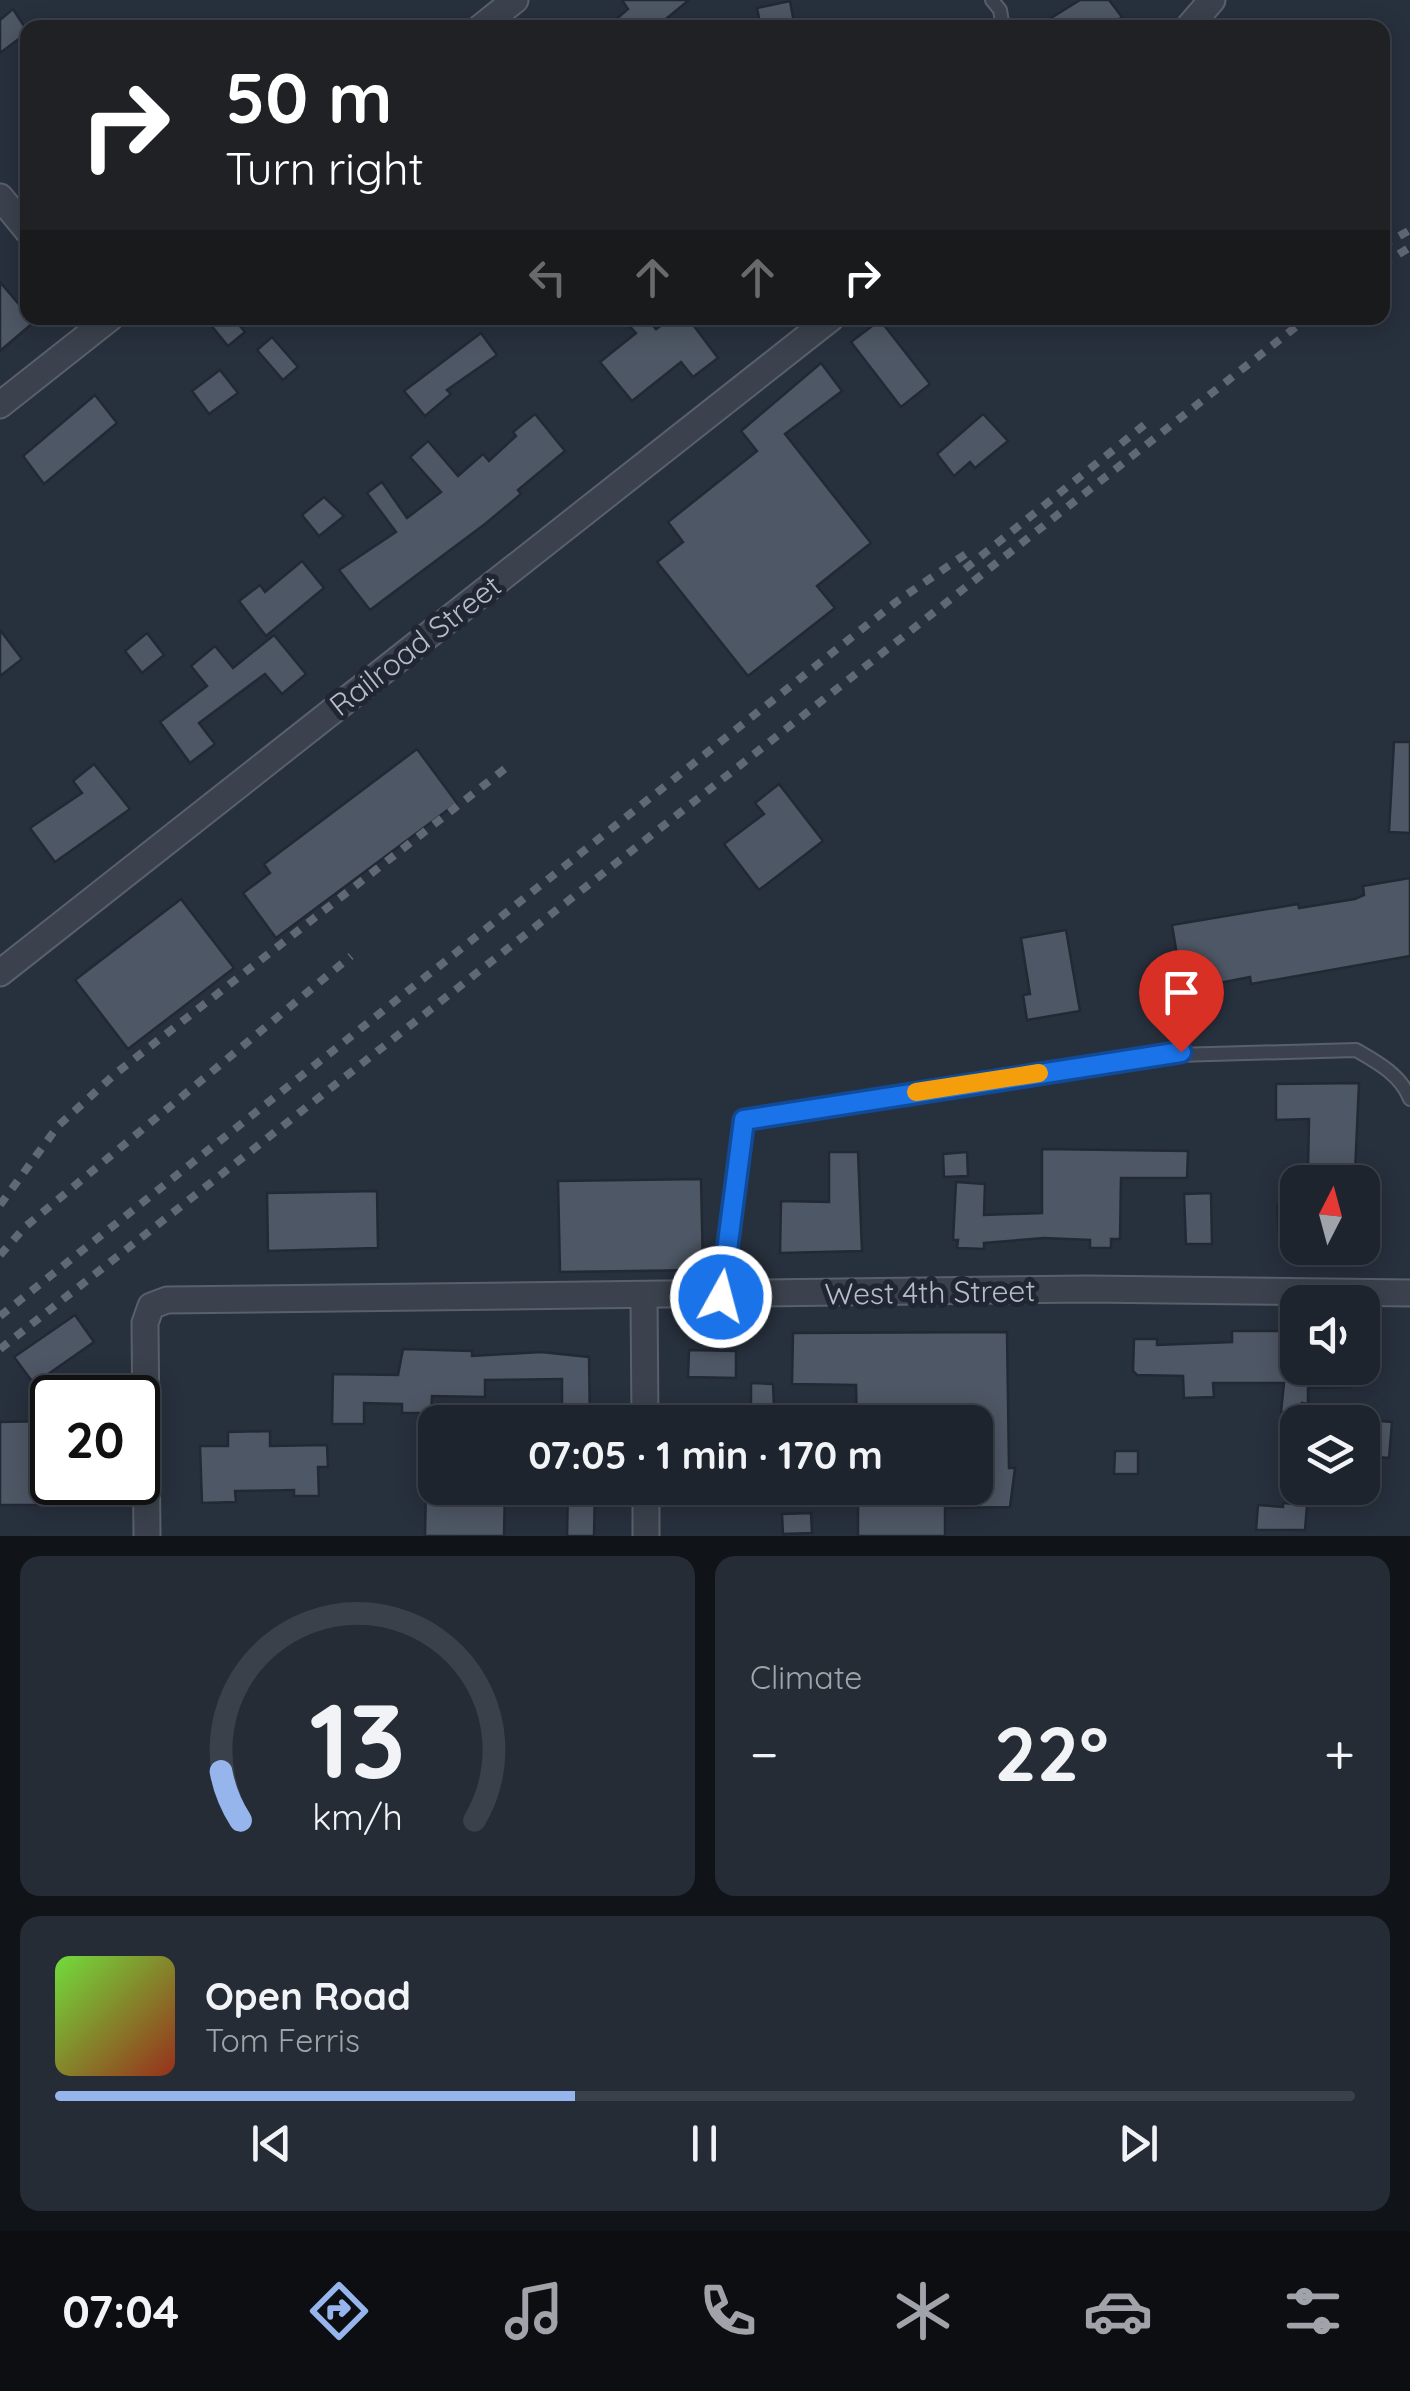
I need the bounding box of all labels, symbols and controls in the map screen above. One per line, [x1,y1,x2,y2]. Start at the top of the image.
text: 50 m [225,53,392,141]
icon: right [60,60,190,190]
text: Turn right [225,140,424,196]
icon: left [520,250,575,305]
icon: ahead [625,250,680,305]
icon: ahead [730,250,785,305]
icon: right [835,250,890,305]
street label: Railroad Street [322,566,508,724]
pin [1139,950,1224,1053]
icon: arrive [1154,965,1209,1020]
north arrow [1280,1165,1380,1265]
map controls [1280,1165,1380,1505]
position arrow [669,1245,773,1349]
street label: West 4th Street [824,1271,1036,1313]
button: sound [1280,1285,1380,1385]
speed limit sign: 20 [30,1375,160,1505]
button: layers [1280,1405,1380,1505]
text: 07:05 · 1 min · 170 m [528,1431,883,1479]
text: Climate [750,1657,862,1697]
text: 13 [309,1674,406,1804]
text: 22° [994,1706,1109,1800]
text: − [750,1719,779,1788]
text: + [1324,1719,1355,1788]
text: km/h [312,1794,403,1839]
text: Open Road [205,1972,411,2020]
text: Tom Ferris [205,2020,360,2060]
icon: previous [244,2116,299,2171]
icon: pause [677,2116,732,2171]
icon: next [1111,2116,1166,2171]
icon: directions [304,2276,374,2346]
icon: music [499,2276,569,2346]
icon: phone [693,2276,763,2346]
icon: climate [888,2276,958,2346]
icon: car [1083,2276,1153,2346]
icon: filters [1278,2276,1348,2346]
text: 07:04 [62,2283,179,2339]

